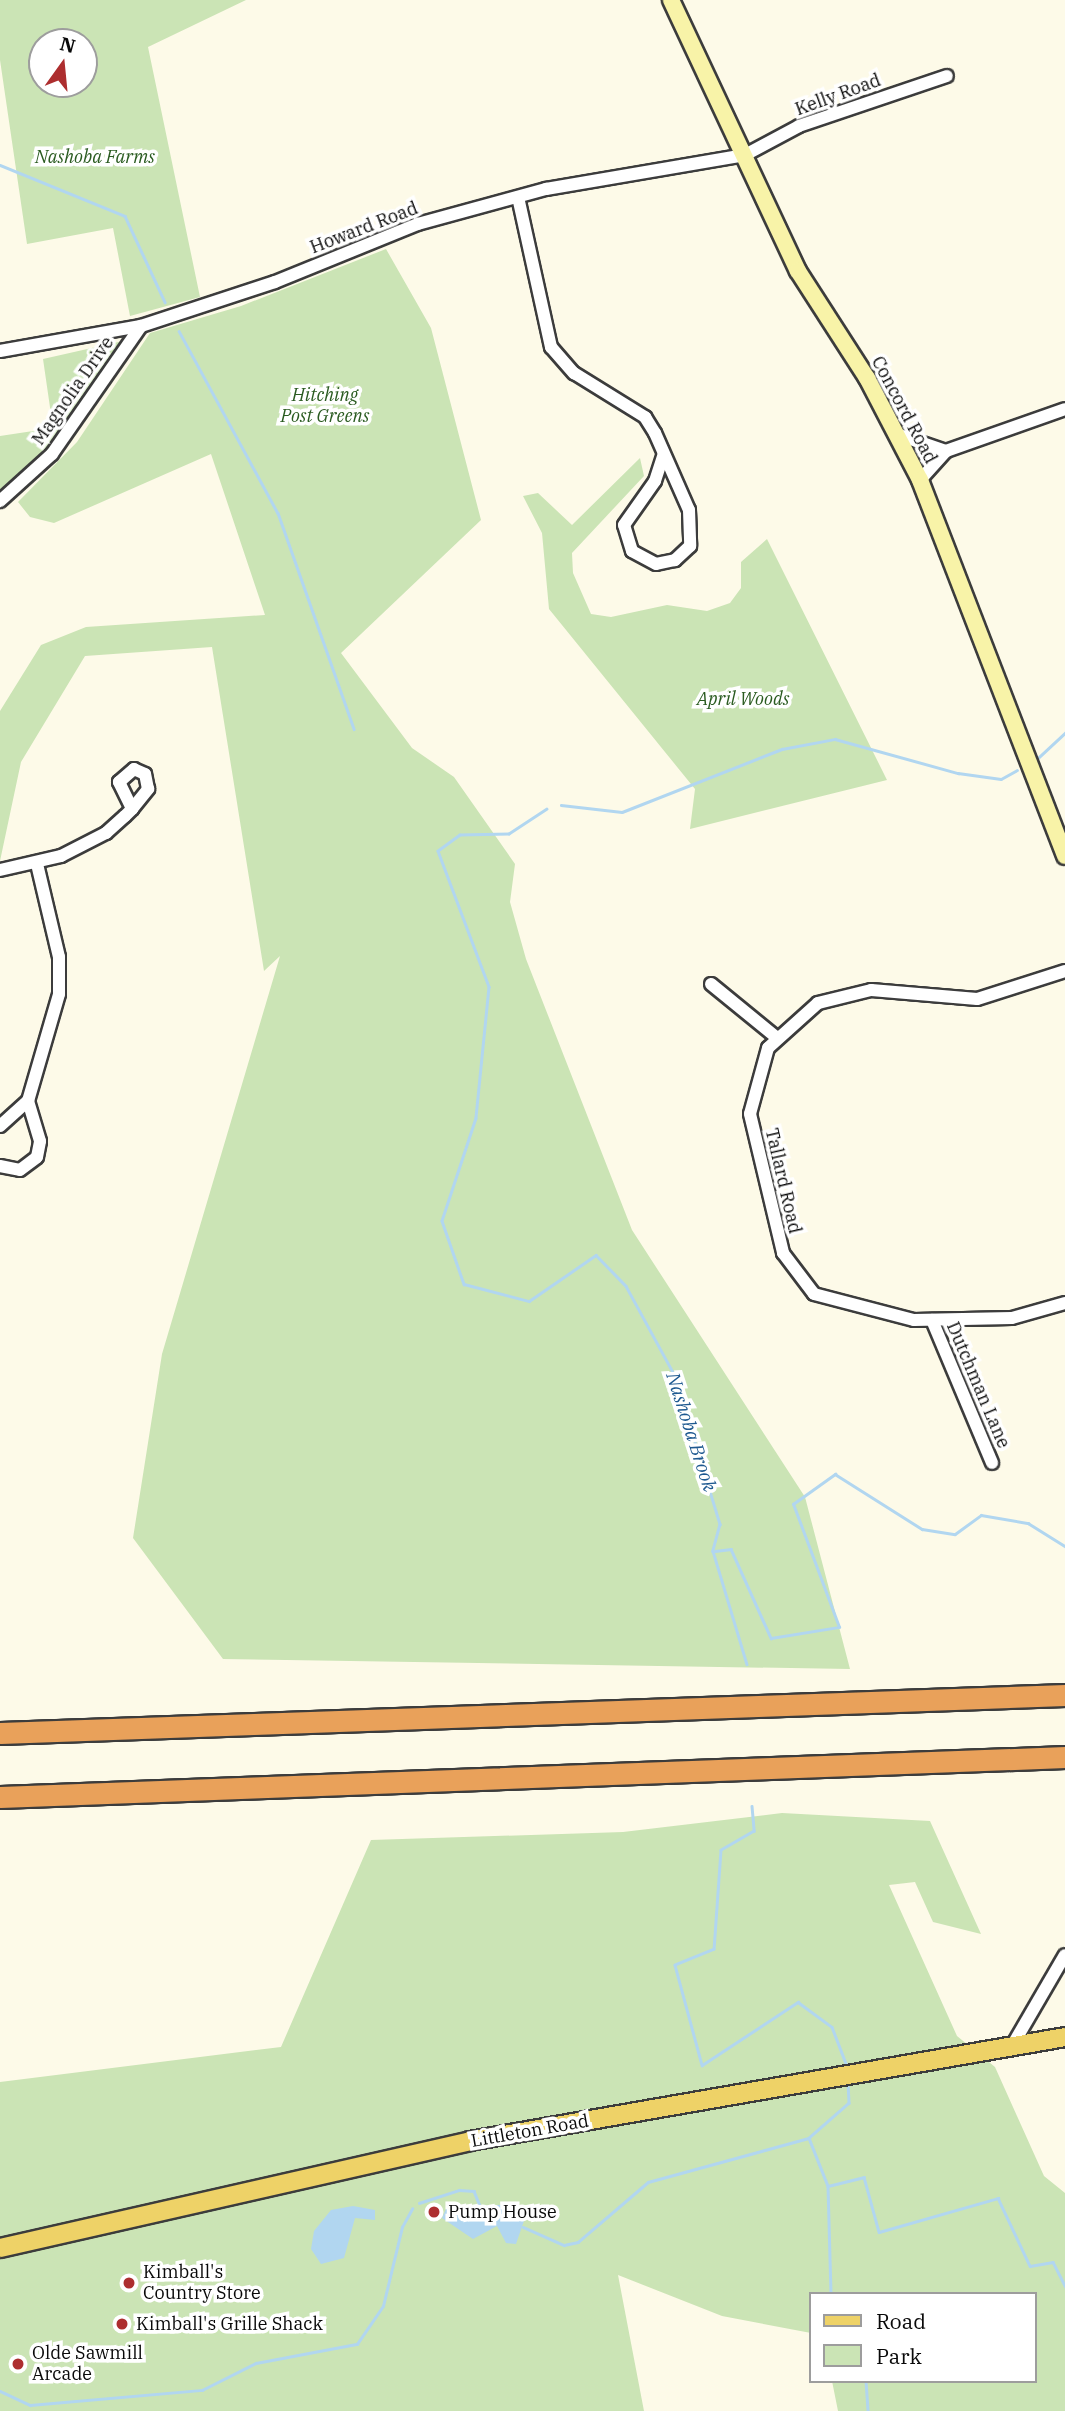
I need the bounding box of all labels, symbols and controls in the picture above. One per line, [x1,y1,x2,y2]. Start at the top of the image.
north arrow [28,28,98,98]
text: N [58,31,78,58]
street label: Kelly Road [792,70,884,120]
park label: Nashoba Farms [35,146,155,168]
street label: Howard Road [307,198,421,258]
street label: Magnolia Drive [28,333,118,449]
street label: Concord Road [867,353,941,467]
park label: Hitching Post Greens [281,385,369,428]
park label: April Woods [697,688,789,710]
street label: Tallard Road [760,1126,806,1236]
street label: Dutchman Lane [942,1319,1014,1451]
water label: Nashoba Brook [661,1370,721,1494]
street label: Littleton Road [470,2110,590,2152]
place label: Pump House [448,2201,557,2223]
marker: Pump House [426,2204,442,2220]
place label: Kimball's Country Store [143,2262,261,2304]
marker: Kimball's Country Store [121,2275,137,2291]
legend [810,2292,1037,2383]
text: Road [876,2307,926,2335]
place label: Kimball's Grille Shack [136,2313,323,2335]
marker: Kimball's Grille Shack [114,2316,130,2332]
text: Park [876,2342,922,2370]
place label: Olde Sawmill Arcade [32,2343,143,2386]
marker: Olde Sawmill Arcade [10,2356,26,2372]

